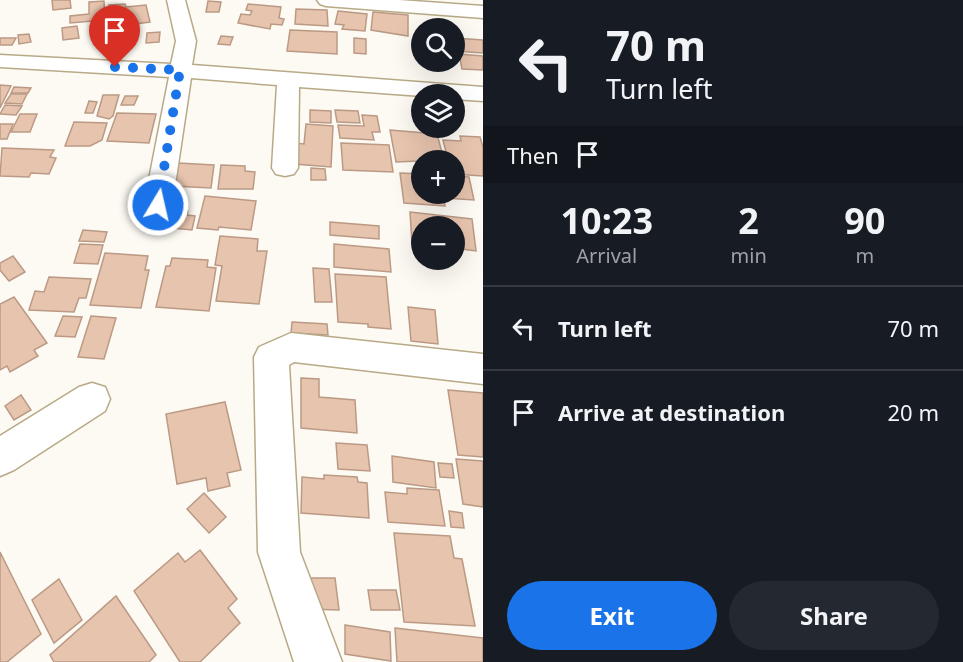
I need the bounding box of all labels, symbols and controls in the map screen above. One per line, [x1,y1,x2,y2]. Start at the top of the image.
pin [89,5,140,67]
icon: arrive [98,14,131,47]
text: 70 m [606,16,706,73]
map controls [411,18,465,270]
button: search [411,18,465,72]
icon: left [507,24,585,102]
text: Turn left [606,70,712,107]
button: layers [411,84,465,138]
icon: arrive [571,138,604,171]
text: Then [507,140,559,170]
button: + [411,150,465,204]
position arrow [126,173,190,237]
text: 10:23 [561,196,653,245]
text: 2 [738,196,759,245]
text: 90 [844,196,885,245]
button: − [411,216,465,270]
text: Arrival [576,242,637,269]
text: min [731,242,767,269]
text: m [856,242,874,269]
icon: left [507,312,540,345]
text: Turn left [558,313,652,343]
text: 70 m [888,313,939,343]
icon: arrive [507,396,540,429]
text: Arrive at destination [558,397,785,427]
text: 20 m [888,397,939,427]
button: Exit [507,581,717,650]
button: Share [729,581,939,650]

